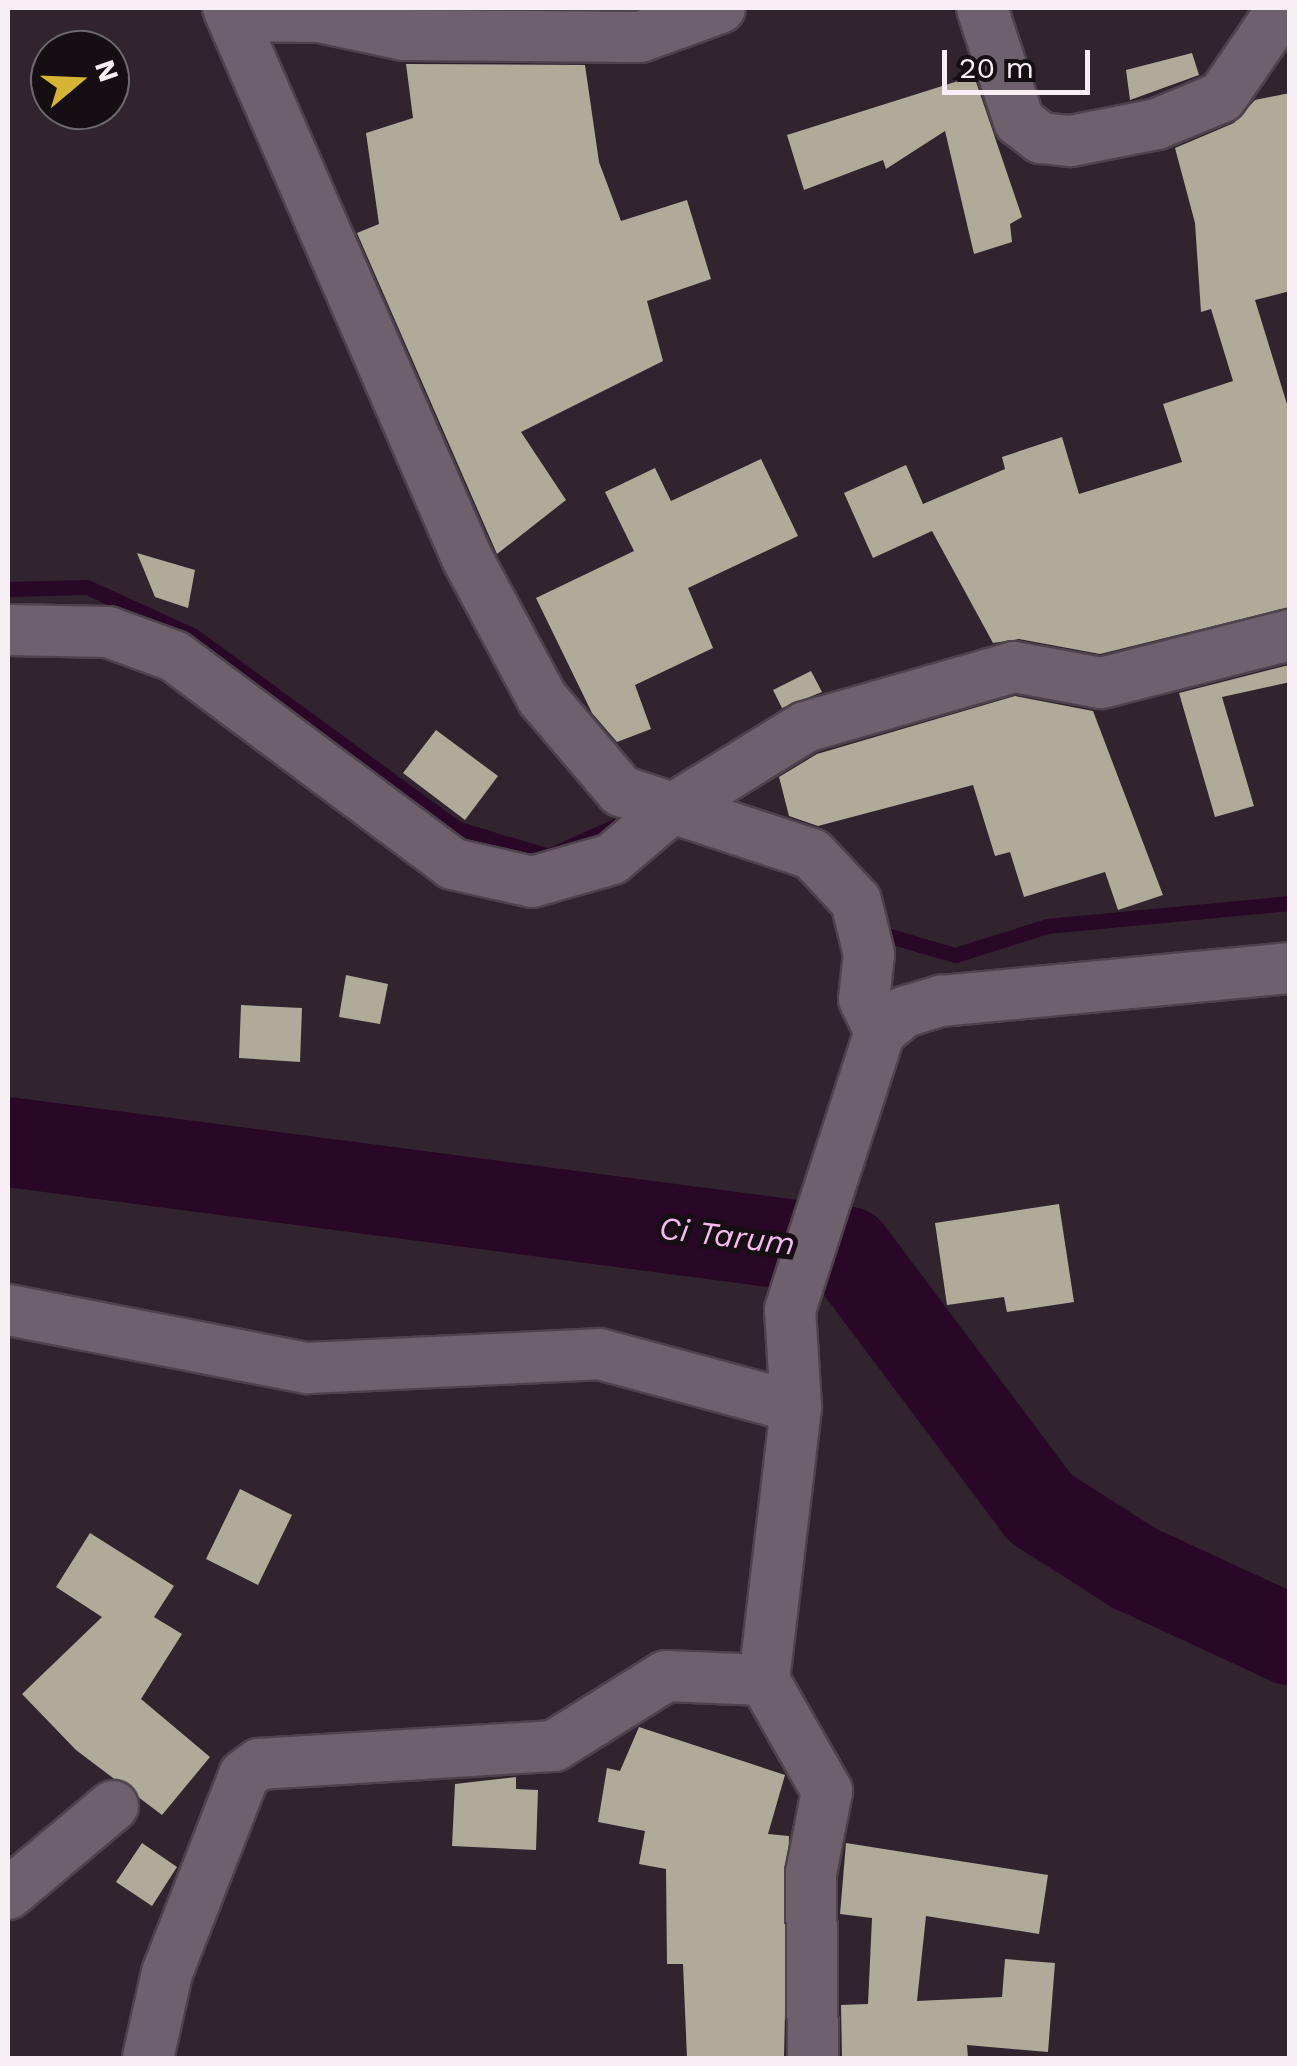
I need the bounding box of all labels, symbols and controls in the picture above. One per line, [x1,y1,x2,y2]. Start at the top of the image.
north arrow [30,30,130,130]
scale bar [947,30,1094,92]
text: 20 m [959,50,1034,85]
text: N [88,56,126,86]
water label: Ci Tarum [656,1209,798,1263]

